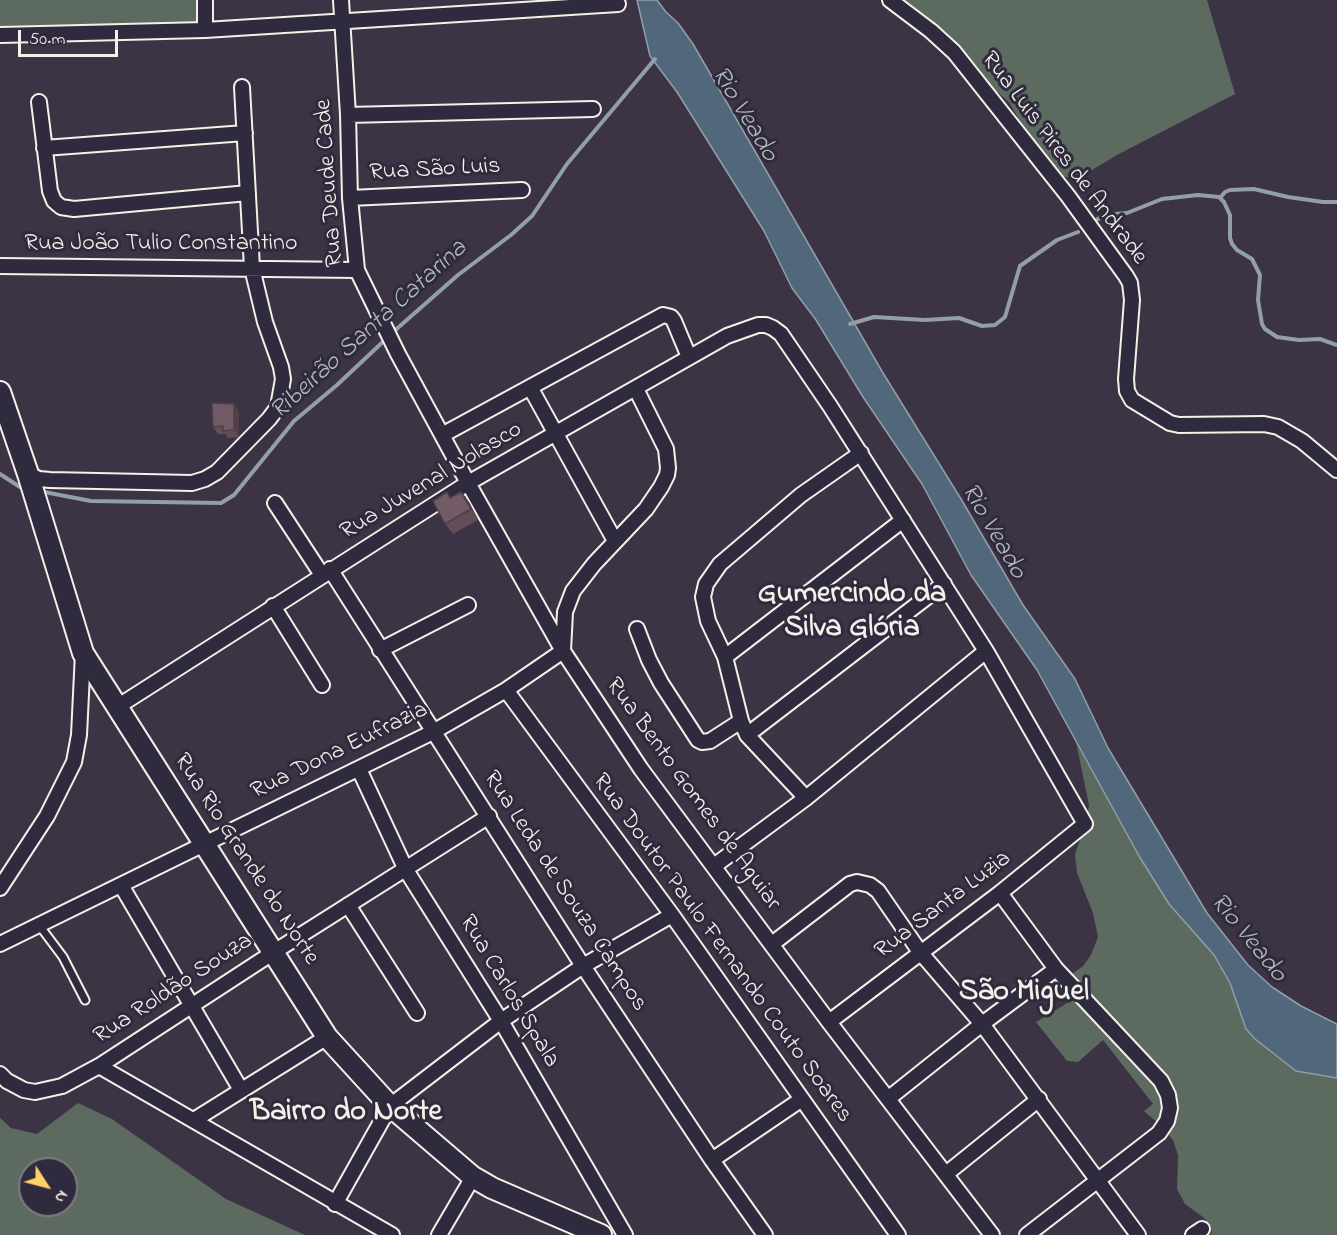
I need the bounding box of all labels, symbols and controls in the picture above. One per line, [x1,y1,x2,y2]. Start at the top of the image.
scale bar [21,18,122,56]
text: 50 m [29,27,66,53]
street label: Rua Luis Pires de Andrade [974,47,1152,271]
water label: Rio Veado [703,62,783,168]
street label: Rua Deude Cade [311,98,351,268]
street label: Rua São Luis [369,153,501,189]
street label: Rua João Tulio Constantino [25,231,297,259]
water label: Ribeirão Santa Catarina [265,234,475,428]
street label: Rua Juvenal Nolasco [336,416,528,548]
water label: Rio Veado [952,479,1032,585]
district label: Gumercindo da Silva Glória [758,578,946,648]
street label: Rua Bento Gomes de Aguiar [598,673,786,917]
street label: Rua Dona Eufrazia [247,697,433,807]
street label: Rua Rio Grande do Norte [166,749,324,971]
street label: Rua Leda de Souza Campos [475,766,653,1018]
street label: Rua Doutor Paulo Fernando Couto Soares [585,769,857,1129]
street label: Rua Santa Luzia [870,845,1018,967]
water label: Rio Veado [1202,888,1292,990]
street label: Rua Carlos Spala [451,911,565,1073]
street label: Rua Roldão Souza [89,928,259,1052]
district label: São Miguel [959,976,1089,1012]
district label: Bairro do Norte [250,1096,442,1132]
north arrow [18,1157,78,1217]
text: N [48,1185,74,1208]

